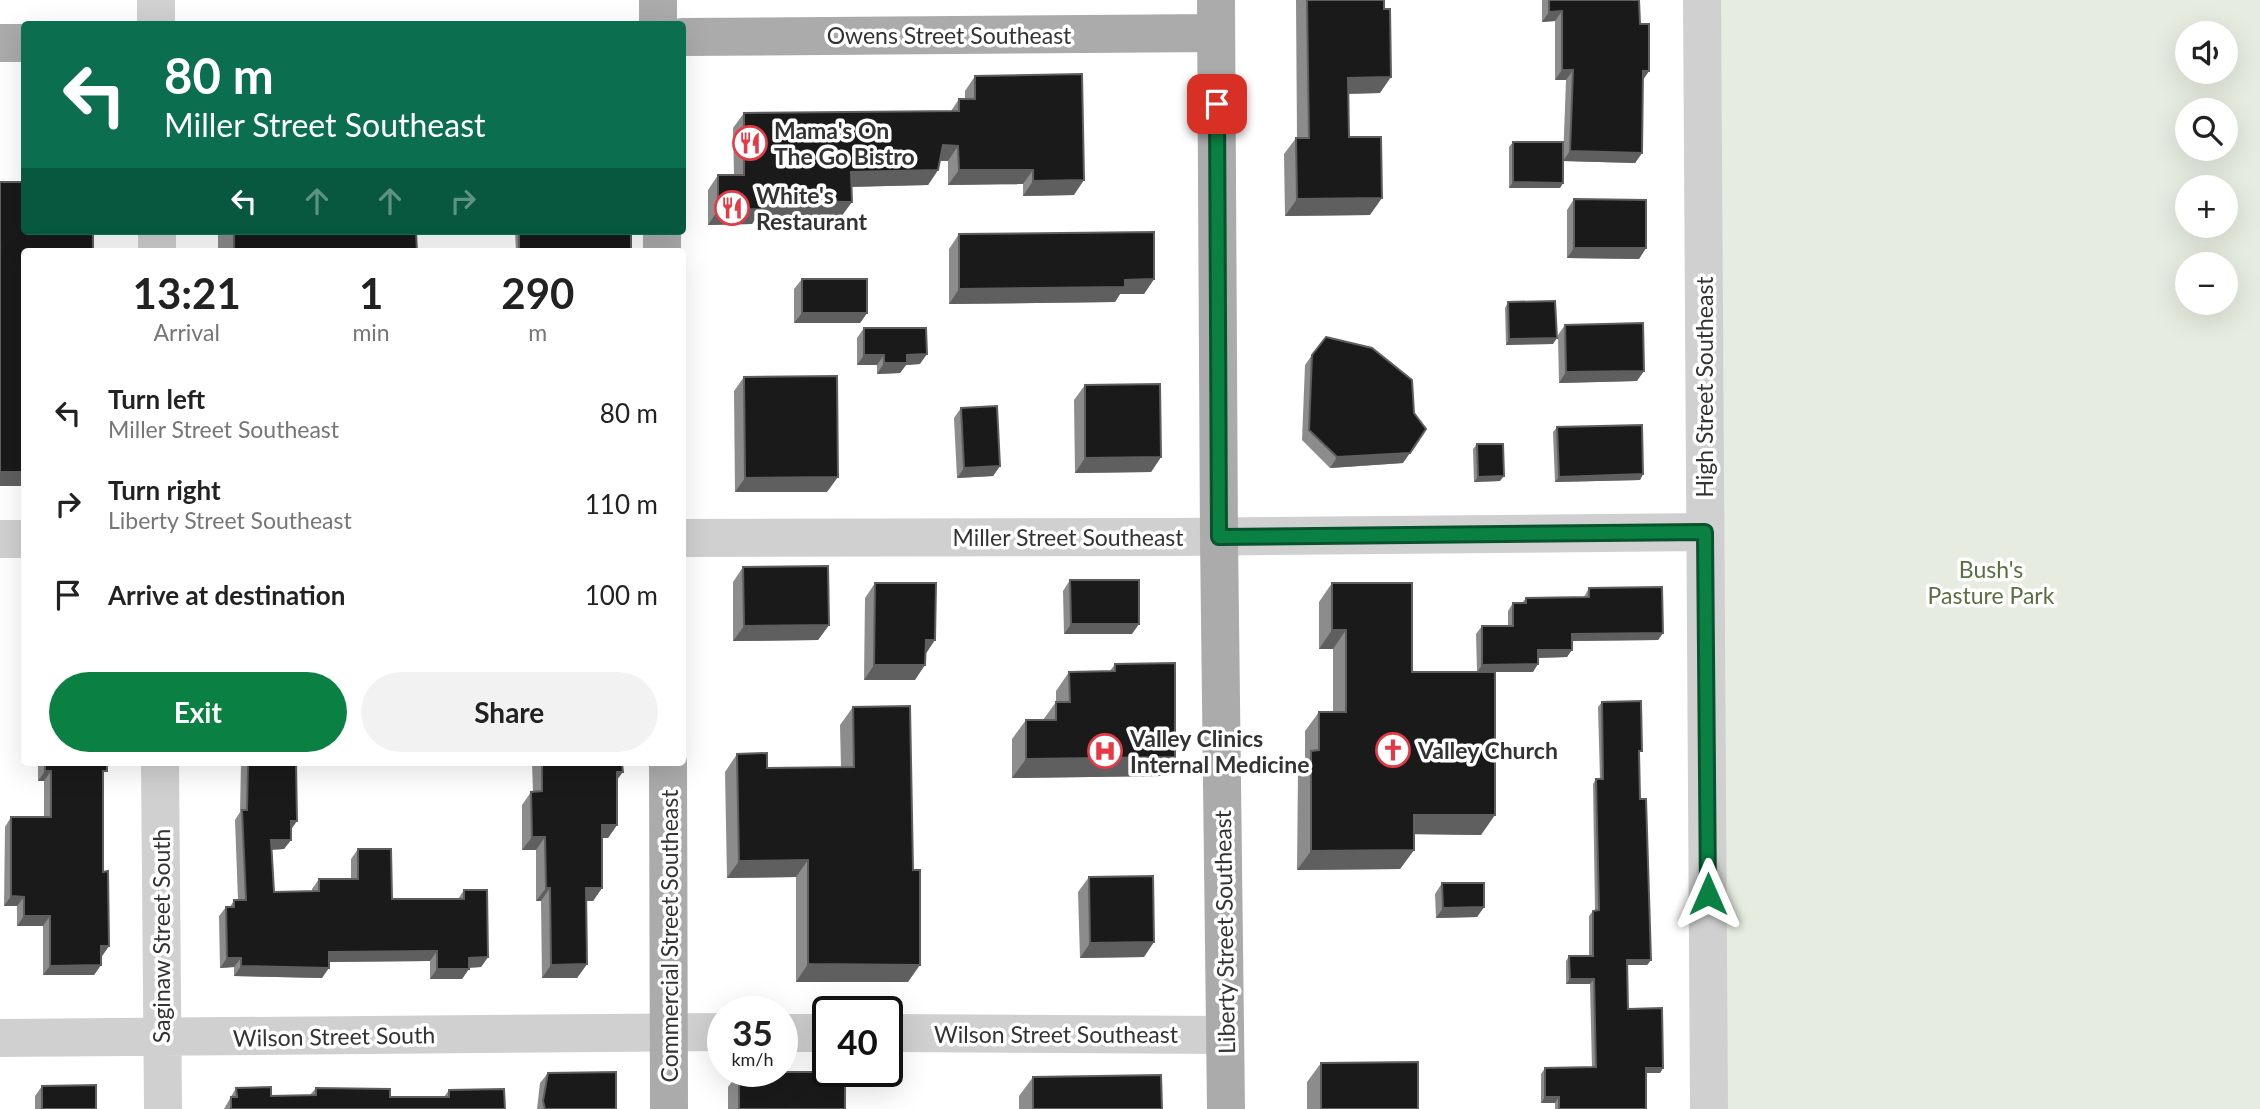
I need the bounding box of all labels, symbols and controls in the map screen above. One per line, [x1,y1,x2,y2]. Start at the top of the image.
street label: Owens Street Southeast [827,21,1072,49]
map controls [2175,21,2238,315]
button: sound [2175,21,2238,84]
text: 80 m [164,46,274,104]
icon: left [49,49,140,140]
pin [1187,74,1247,134]
icon: arrive [1198,85,1236,123]
button: search [2175,98,2238,161]
text: Miller Street Southeast [164,105,485,144]
place label: Mama's On The Go Bistro [774,116,915,170]
restaurant icon: Mama's On The Go Bistro [731,124,769,162]
button: + [2175,175,2238,238]
place label: White's Restaurant [756,181,868,235]
icon: left [225,182,263,220]
icon: ahead [298,182,336,220]
icon: ahead [371,182,409,220]
icon: right [444,182,482,220]
restaurant icon: White's Restaurant [713,189,751,227]
button: − [2175,252,2238,315]
text: 13:21 [133,268,241,318]
text: 1 [359,268,383,318]
text: 290 [501,268,574,318]
street label: High Street Southeast [1690,276,1718,498]
text: Arrival [154,318,220,346]
text: min [352,318,390,346]
text: m [528,318,547,346]
text: Turn left [108,383,205,415]
icon: left [49,394,87,432]
text: 80 m [600,397,658,429]
text: Miller Street Southeast [108,415,339,443]
text: Turn right [108,474,221,506]
icon: right [49,485,87,523]
text: 110 m [585,488,658,520]
text: Liberty Street Southeast [108,506,352,534]
street label: Miller Street Southeast [952,523,1184,551]
park label: Bush's Pasture Park [1928,555,2055,609]
icon: arrive [49,576,87,614]
text: Arrive at destination [108,579,345,611]
text: 100 m [585,579,658,611]
button: Exit [49,672,347,752]
button: Share [361,672,658,752]
place label: Valley Clinics Internal Medicine [1129,724,1309,778]
church icon: Valley Church [1374,731,1412,769]
hospital icon: Valley Clinics Internal Medicine [1086,732,1124,770]
place label: Valley Church [1417,736,1558,764]
street label: Commercial Street Southeast [655,789,683,1082]
street label: Liberty Street Southeast [1208,809,1240,1054]
street label: Saginaw Street South [147,829,175,1043]
position arrow [1671,857,1745,931]
speed limit sign: 40 [812,996,903,1087]
text: 35 [732,1011,773,1053]
street label: Wilson Street South [233,1020,435,1052]
street label: Wilson Street Southeast [934,1020,1179,1048]
text: km/h [731,1048,774,1070]

